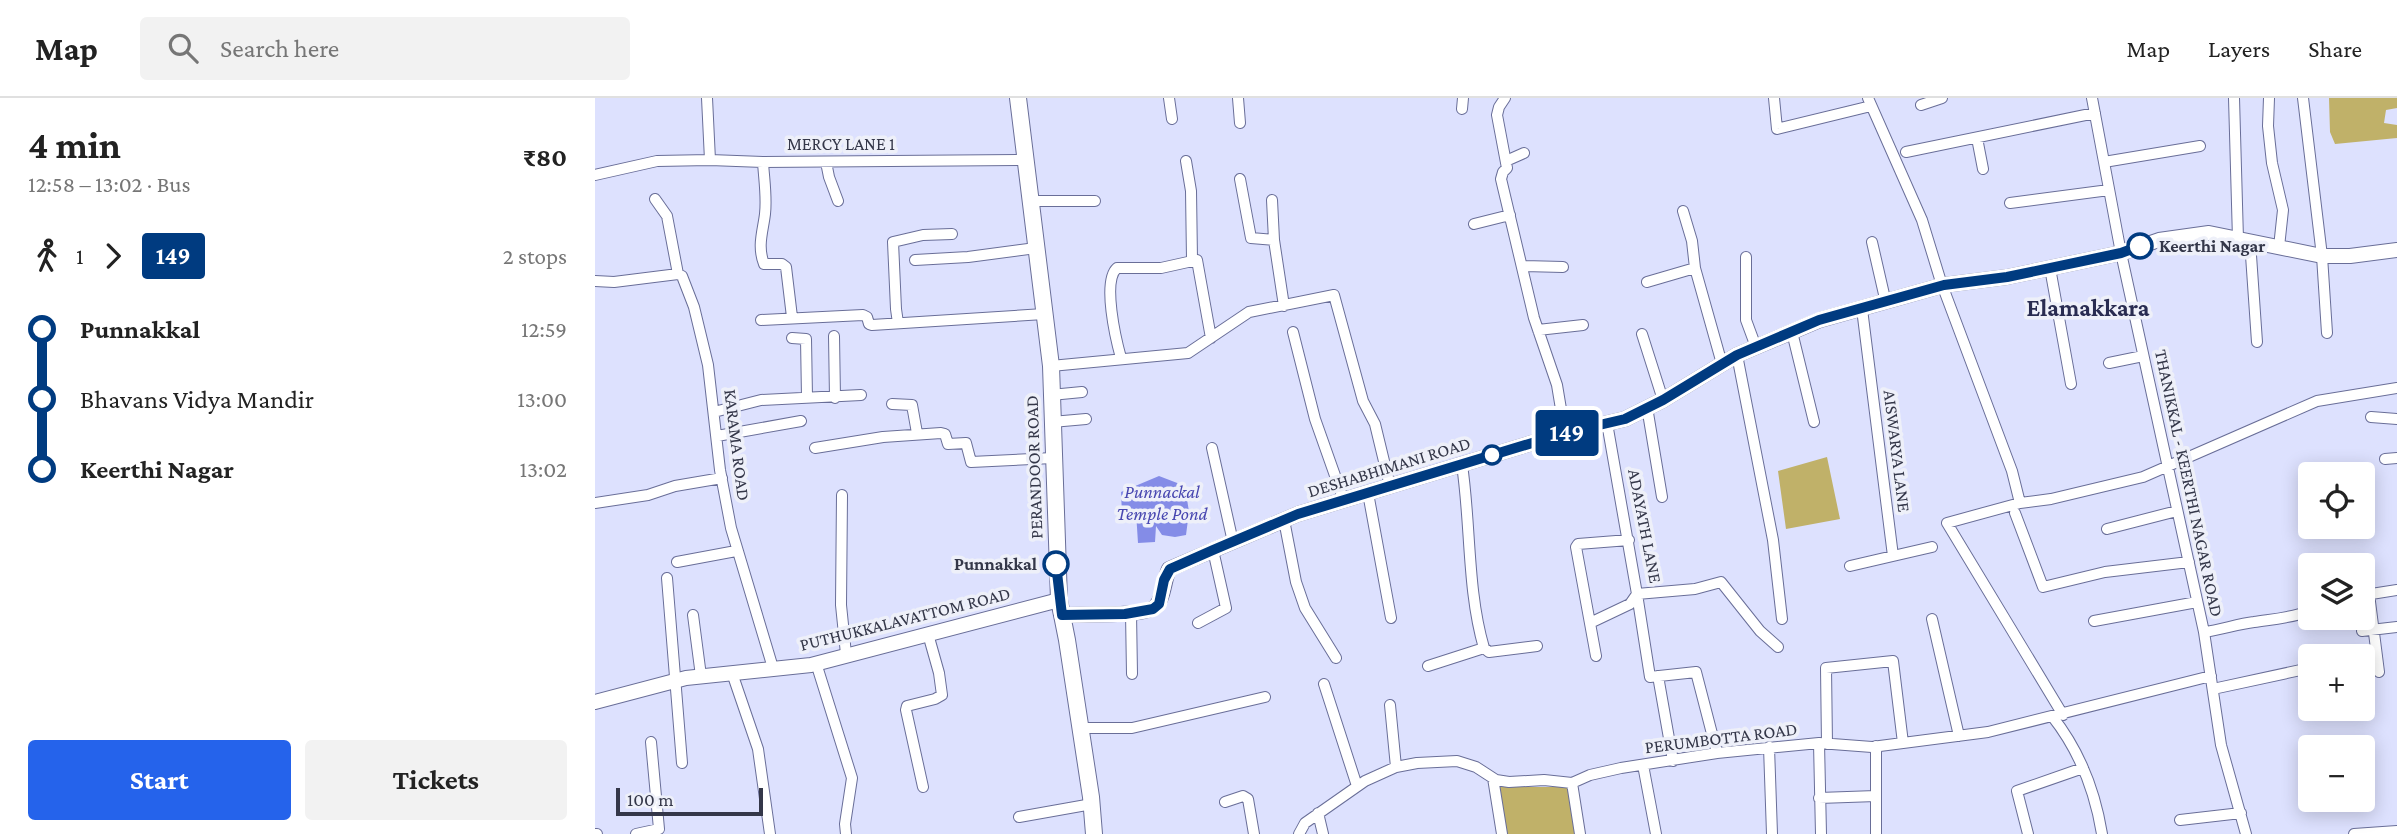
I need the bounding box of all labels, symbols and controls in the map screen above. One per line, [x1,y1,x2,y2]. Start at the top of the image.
search box [140,17,630,80]
icon: search [164,29,202,67]
text: Map [35,30,98,67]
text: Search here [220,34,339,63]
text: Map [2126,35,2170,62]
text: Layers [2208,35,2270,62]
text: Share [2308,35,2362,62]
text: 4 min [28,124,121,166]
street label: MERCY LANE 1 [787,134,895,154]
text: ₹80 [523,143,567,172]
text: 12:58 – 13:02 · Bus [28,171,190,197]
marker: Keerthi Nagar [2127,233,2153,259]
place label: Keerthi Nagar [2159,236,2265,256]
icon: walk [28,237,66,275]
icon: forward [94,237,132,275]
text: 149 [156,242,191,269]
text: 1 [76,243,84,269]
text: 2 stops [503,243,567,269]
district label: Elamakkara [2027,294,2150,321]
text: Punnakkal [80,315,200,344]
text: 12:59 [521,316,567,342]
street label: THANIKKAL - KEERTHI NAGAR ROAD [2151,348,2227,618]
text: Bhavans Vidya Mandir [80,385,314,414]
text: 13:00 [517,386,567,412]
street label: KARAMA ROAD [720,388,754,502]
street label: AISWARYA LANE [1880,389,1914,513]
street label: PERANDOOR ROAD [1021,395,1047,539]
line badge: 149 [1527,410,1607,456]
text: 149 [1550,419,1584,446]
street label: DESHABHIMANI ROAD [1305,433,1473,501]
unlabelled marker [1482,445,1502,465]
text: Keerthi Nagar [80,455,234,484]
text: 13:02 [519,456,567,482]
map controls [2298,462,2375,812]
button: locate [2298,462,2375,539]
street label: ADAYATH LANE [1624,467,1666,585]
water label: Punnackal Temple Pond [1117,481,1209,524]
marker: Punnakkal [1043,551,1069,577]
button: layers [2298,553,2375,630]
place label: Punnakkal [954,554,1037,574]
street label: PUTHUKKALAVATTOM ROAD [798,583,1012,655]
button: + [2298,644,2375,721]
street label: PERUMBOTTA ROAD [1644,719,1798,757]
button: − [2298,735,2375,812]
button: Start [28,740,291,820]
button: Tickets [305,740,567,820]
scale bar [616,785,763,817]
text: 100 m [627,789,674,810]

